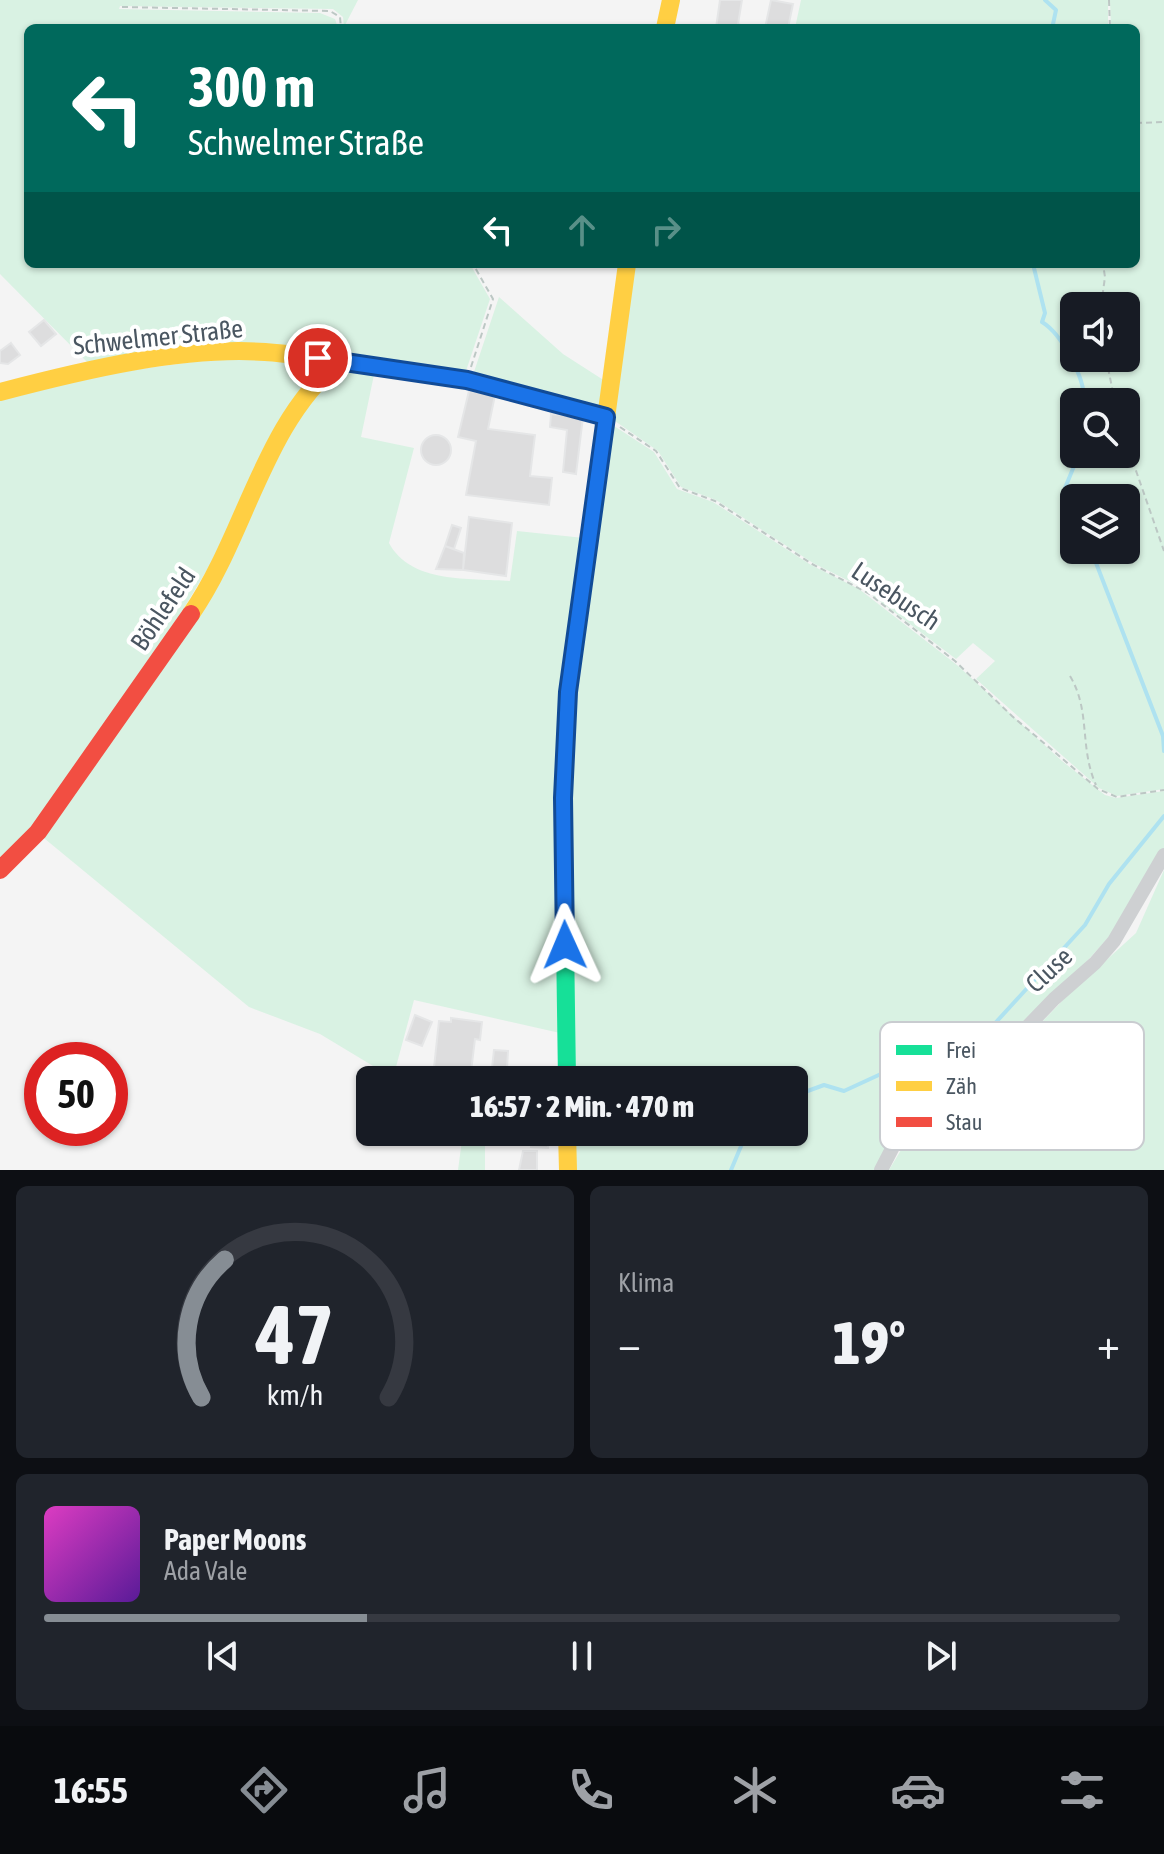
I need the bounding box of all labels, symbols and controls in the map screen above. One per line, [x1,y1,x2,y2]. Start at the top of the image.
text: 300 m [188,55,315,119]
icon: left [56,56,160,160]
text: Schwelmer Straße [188,121,424,163]
icon: left [476,208,520,252]
icon: ahead [560,208,604,252]
icon: right [644,208,688,252]
map controls [1060,292,1140,564]
button: sound [1060,292,1140,372]
street label: Schwelmer Straße [72,313,244,361]
pin [284,324,352,392]
icon: arrive [296,336,340,380]
button: search [1060,388,1140,468]
button: layers [1060,484,1140,564]
street label: Lusebusch [846,556,946,636]
street label: Böhlefeld [124,562,202,656]
position arrow [523,903,607,987]
street label: Cluse [1020,941,1078,999]
legend [880,1022,1144,1150]
text: Frei [946,1037,976,1063]
speed limit sign: 50 [24,1042,128,1146]
text: Zäh [946,1073,977,1099]
text: 16:57 · 2 Min. · 470 m [470,1089,694,1123]
text: Stau [946,1109,982,1135]
text: Klima [618,1268,674,1298]
text: 47 [255,1286,334,1382]
text: 19° [833,1308,905,1377]
text: − [618,1318,641,1368]
text: + [1097,1318,1120,1368]
text: km/h [267,1378,323,1411]
text: Paper Moons [164,1522,306,1556]
text: Ada Vale [164,1556,247,1586]
icon: previous [201,1634,245,1678]
icon: pause [560,1634,604,1678]
icon: next [919,1634,963,1678]
icon: directions [236,1762,292,1818]
icon: music [399,1762,455,1818]
icon: phone [563,1762,619,1818]
icon: climate [727,1762,783,1818]
icon: car [890,1762,946,1818]
icon: filters [1054,1762,1110,1818]
text: 16:55 [54,1769,128,1811]

